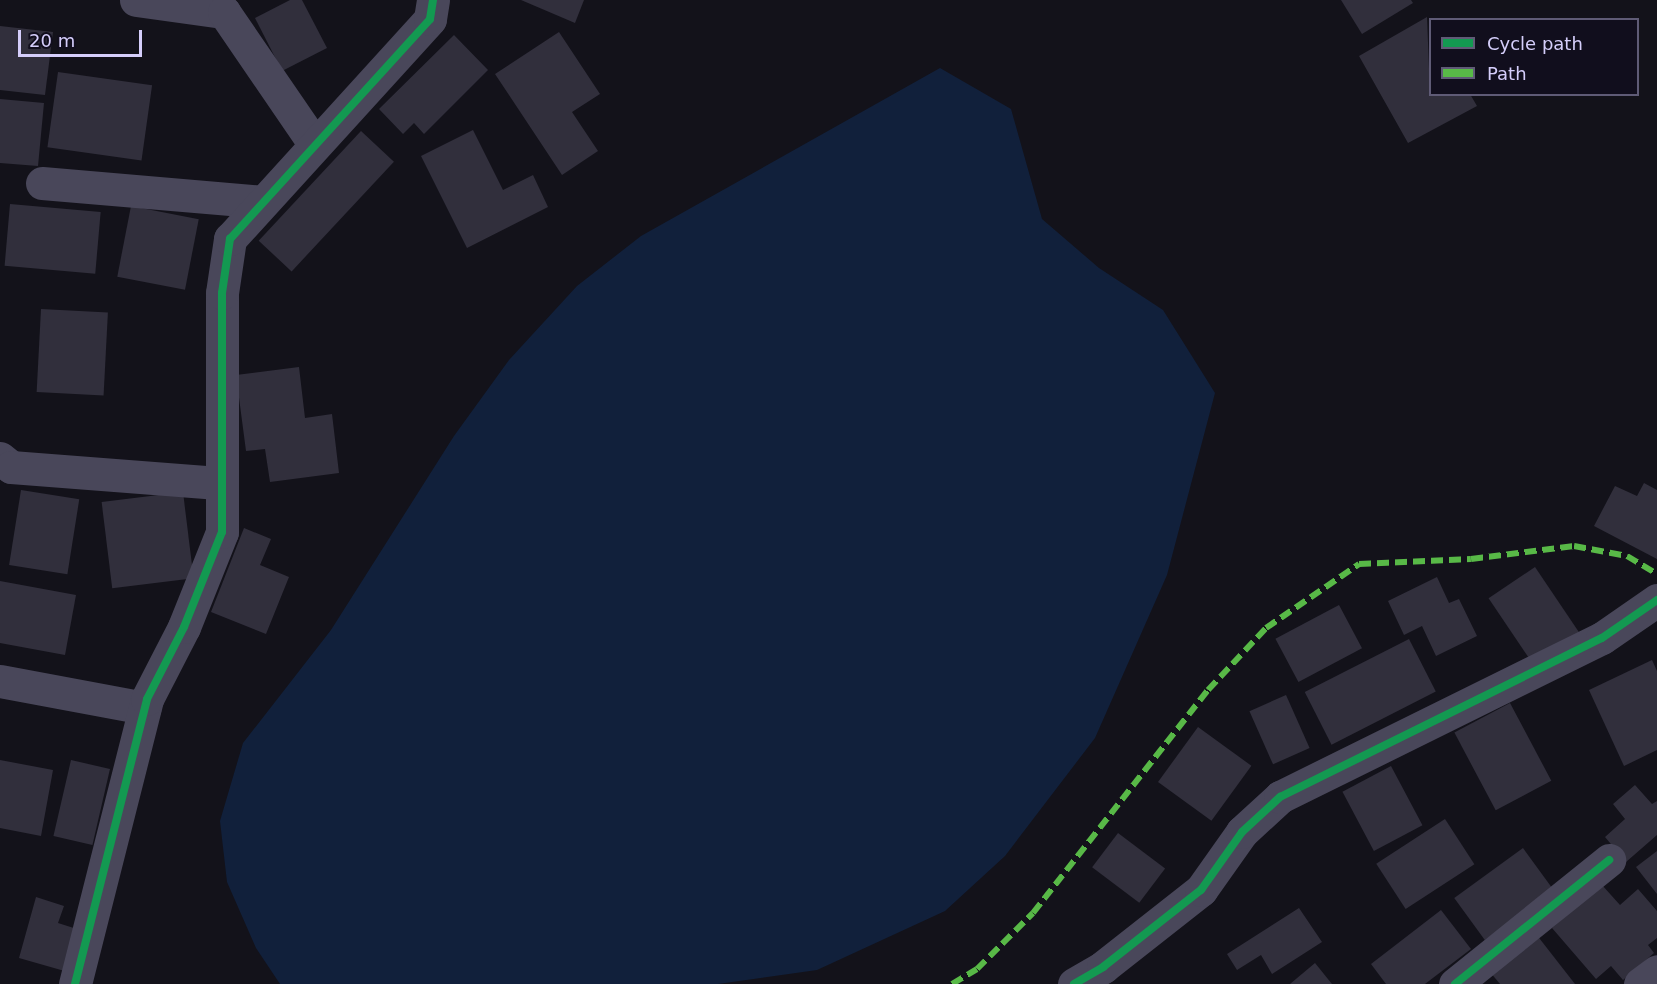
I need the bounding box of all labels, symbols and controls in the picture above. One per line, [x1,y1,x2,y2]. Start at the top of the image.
scale bar [21,18,146,56]
legend [1429,18,1639,96]
text: 20 m [29,30,75,51]
text: Cycle path [1487,33,1583,54]
text: Path [1487,63,1527,84]

